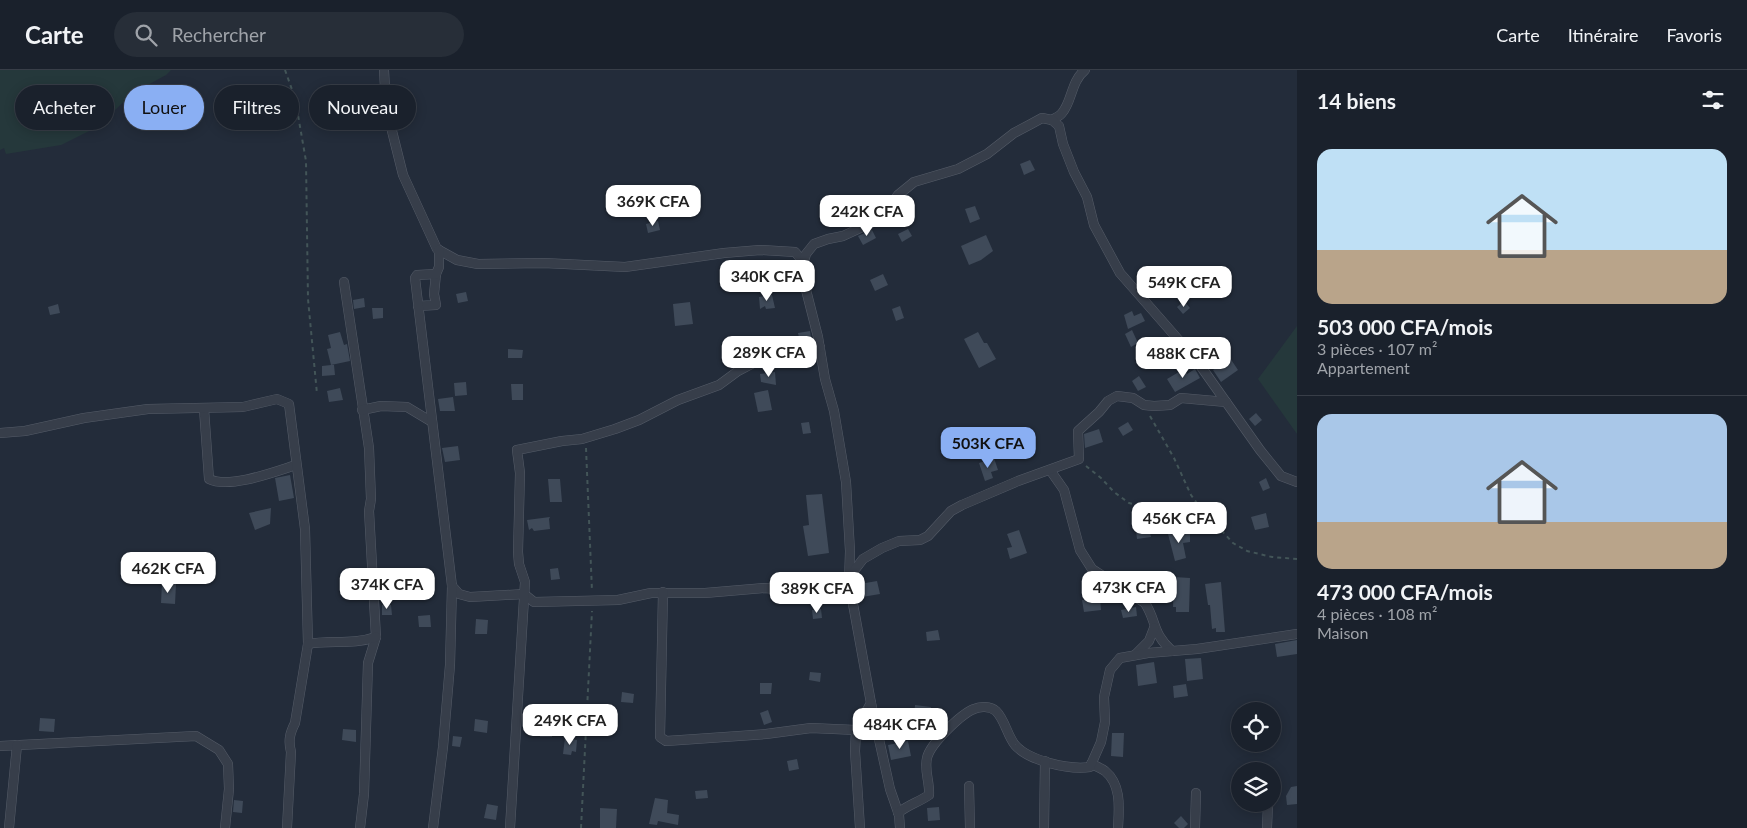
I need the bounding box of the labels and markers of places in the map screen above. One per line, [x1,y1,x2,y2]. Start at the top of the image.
pin: 369K CFA [601,184,705,227]
pin: 242K CFA [815,194,919,237]
pin: 340K CFA [715,260,819,302]
pin: 549K CFA [1132,266,1236,308]
pin: 289K CFA [717,336,821,378]
pin: 488K CFA [1131,336,1235,379]
pin: 503K CFA [936,426,1040,469]
pin: 456K CFA [1127,502,1231,544]
pin: 462K CFA [116,552,220,594]
pin: 374K CFA [335,568,439,610]
pin: 473K CFA [1077,570,1181,613]
pin: 389K CFA [765,572,869,614]
pin: 249K CFA [518,704,622,746]
pin: 484K CFA [848,708,952,750]

